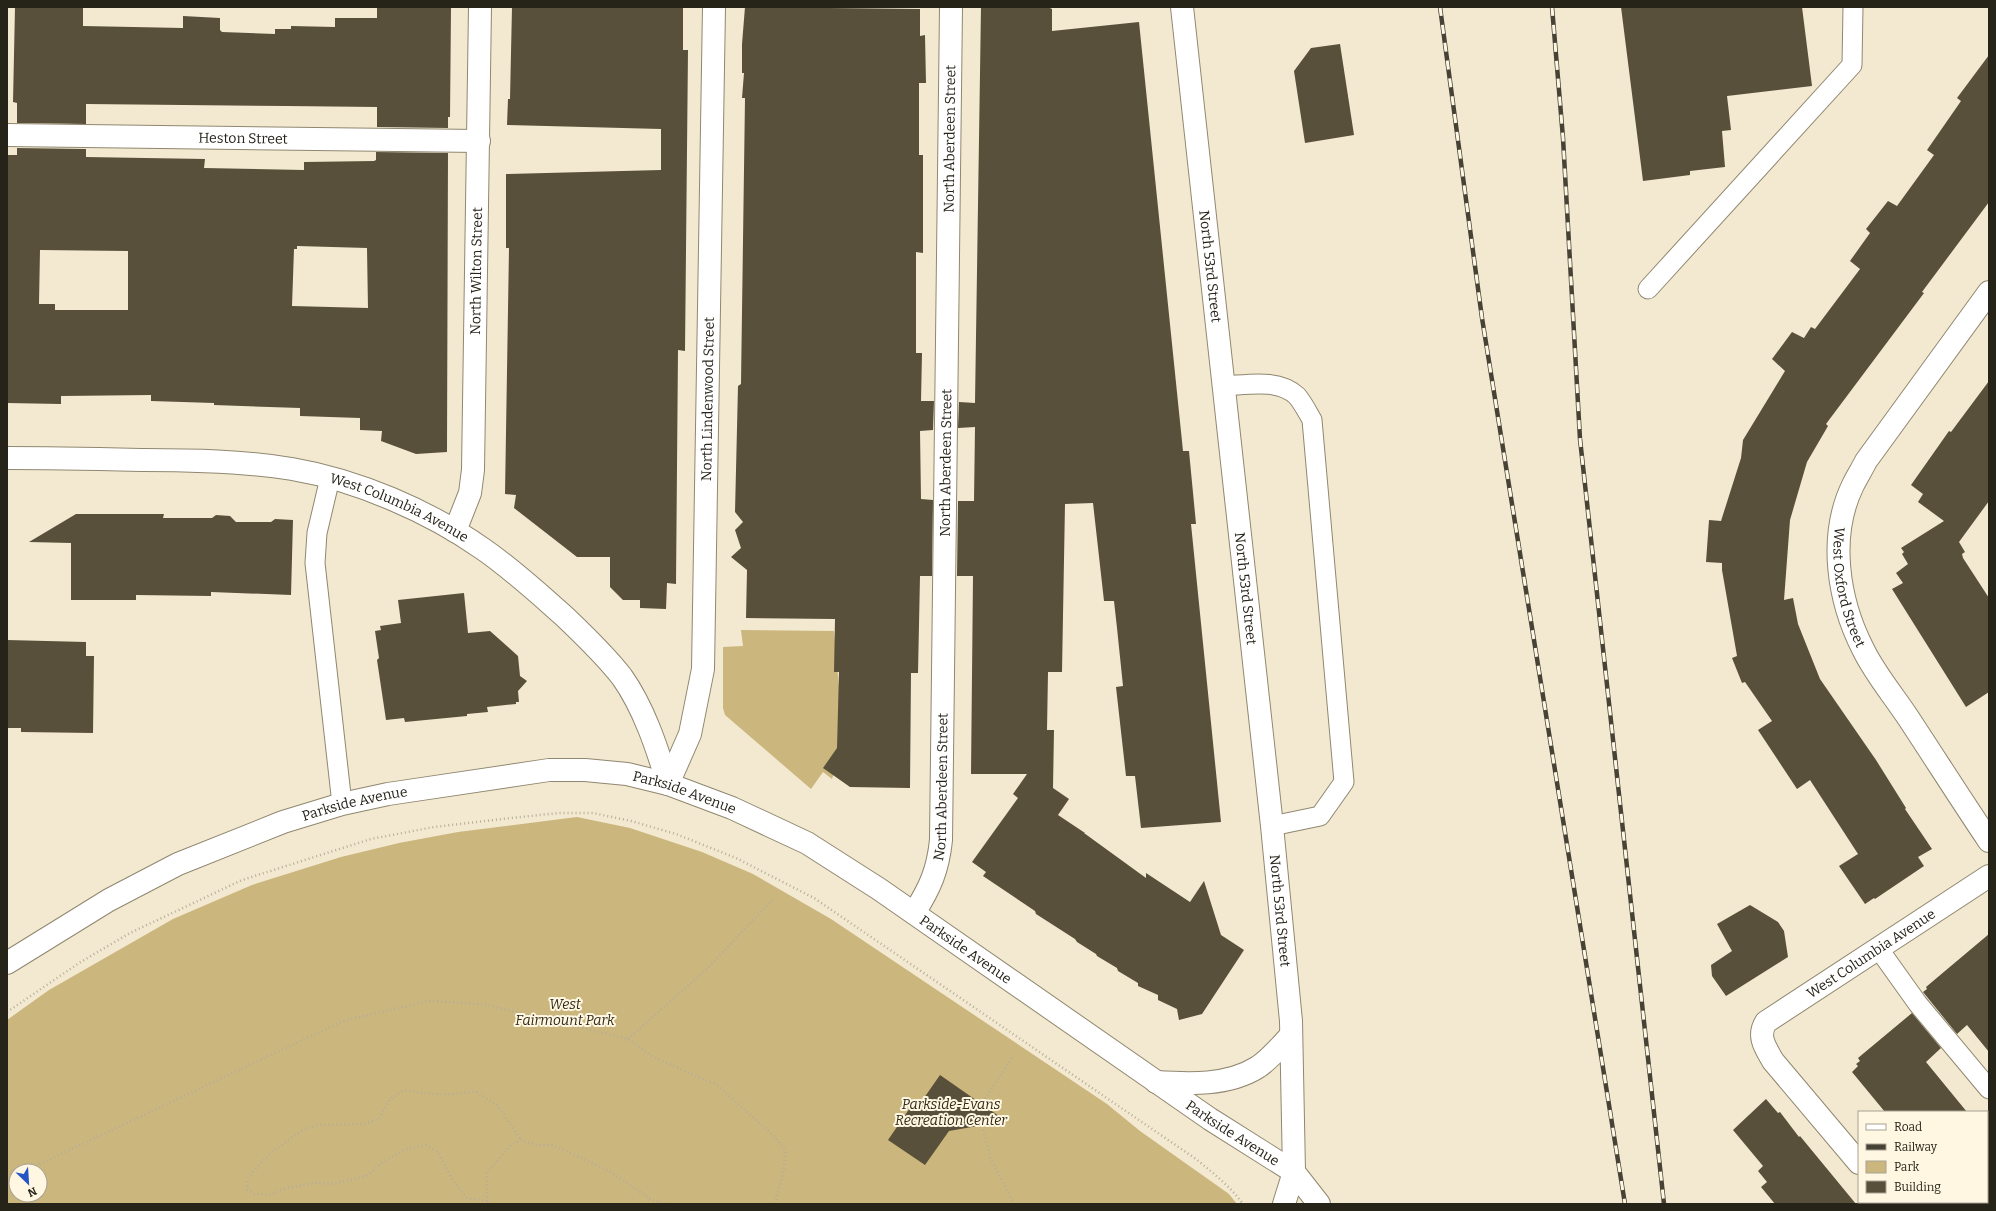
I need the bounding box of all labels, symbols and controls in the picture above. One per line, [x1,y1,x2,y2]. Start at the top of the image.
street label: North Aberdeen Street [941,65,959,213]
street label: Heston Street [198,129,288,148]
street label: North Wilton Street [467,207,486,335]
street label: North 53rd Street [1195,209,1225,324]
street label: North Lindenwood Street [698,317,718,481]
street label: North Aberdeen Street [937,389,955,537]
street label: West Columbia Avenue [328,470,472,546]
street label: West Oxford Street [1830,526,1869,650]
street label: North 53rd Street [1231,531,1260,646]
street label: North Aberdeen Street [930,713,952,862]
street label: Parkside Avenue [631,768,739,818]
street label: Parkside Avenue [300,783,409,825]
street label: North 53rd Street [1266,854,1294,968]
street label: West Columbia Avenue [1804,906,1939,1002]
street label: Parkside Avenue [916,912,1015,988]
park label: West Fairmount Park [515,996,615,1029]
park label: Parkside-Evans Recreation Center [895,1096,1008,1129]
street label: Parkside Avenue [1182,1097,1283,1170]
legend [1858,1111,1988,1203]
text: Road [1894,1120,1922,1134]
text: Railway [1894,1140,1938,1154]
text: Park [1894,1160,1920,1174]
north arrow [8,1163,48,1203]
text: Building [1894,1180,1941,1194]
text: N [25,1184,39,1200]

